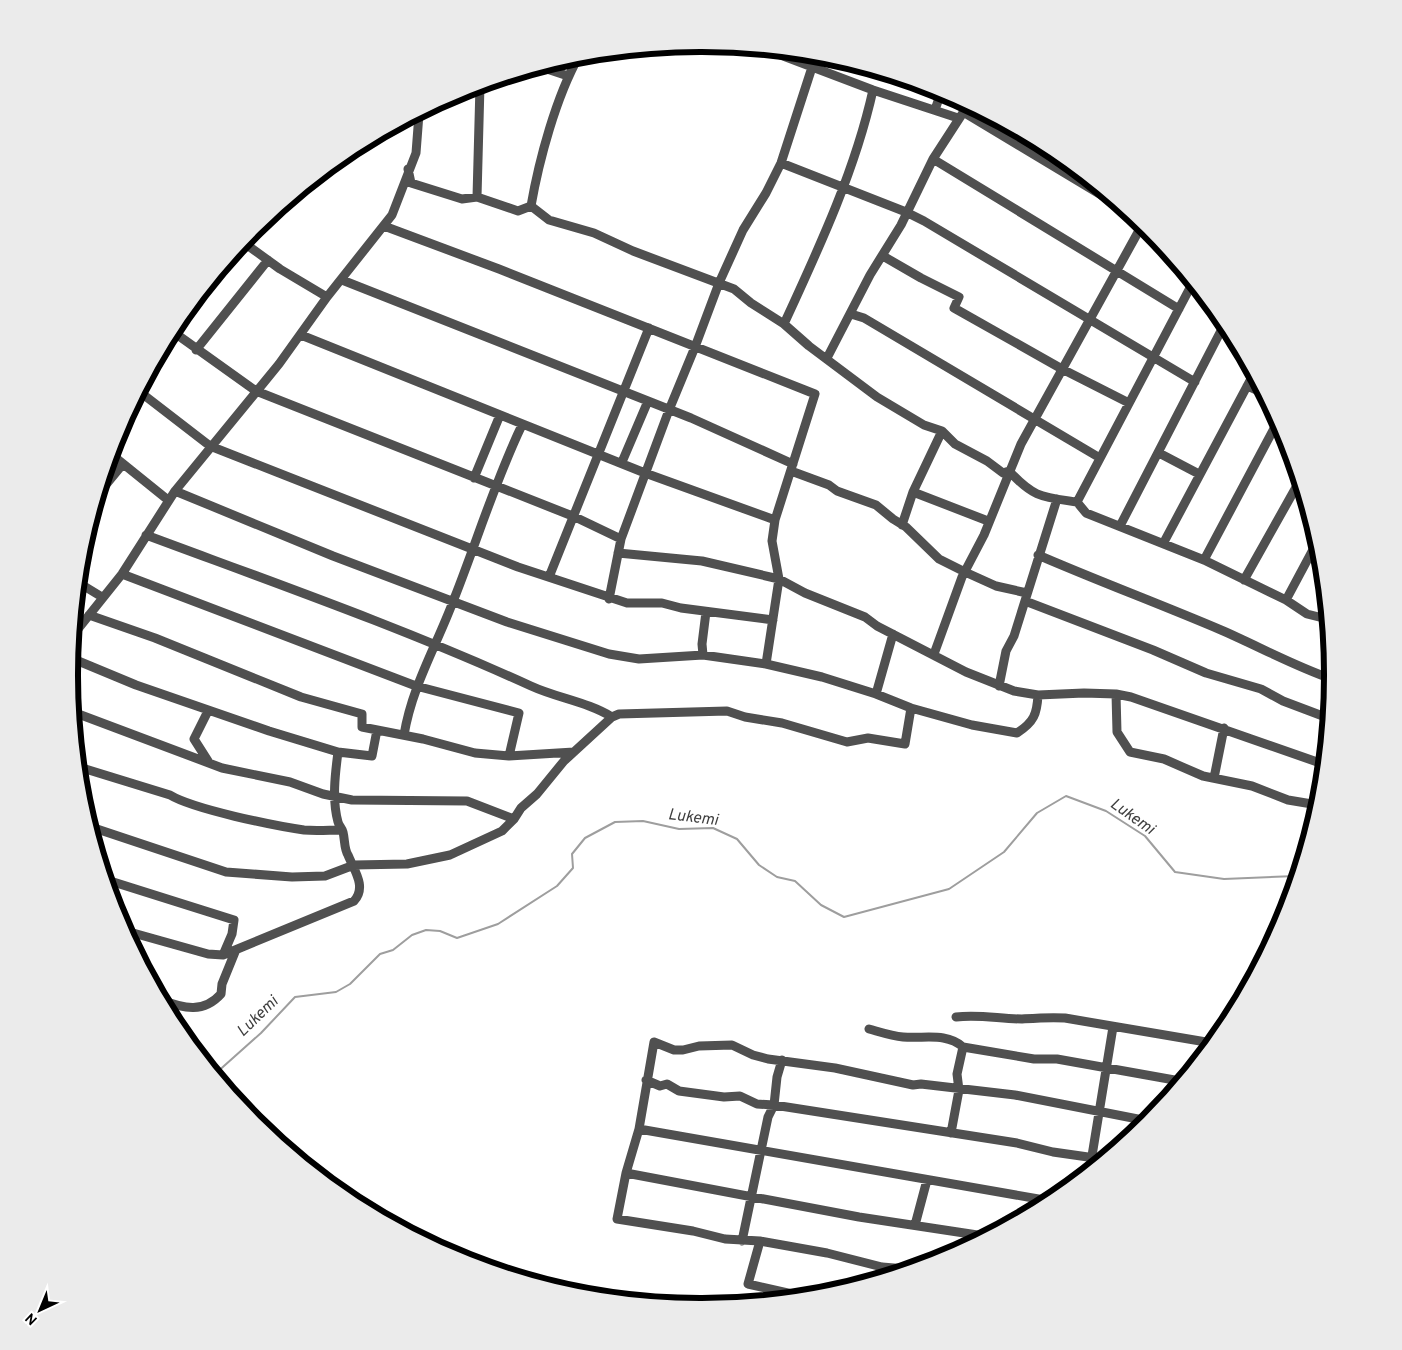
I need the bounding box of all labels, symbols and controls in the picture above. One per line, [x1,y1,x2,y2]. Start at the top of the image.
water label: Lukemi [1106,794,1159,840]
water label: Lukemi [667,805,720,831]
water label: Lukemi [233,992,284,1042]
north arrow [15,1285,65,1335]
text: N [22,1309,42,1328]

